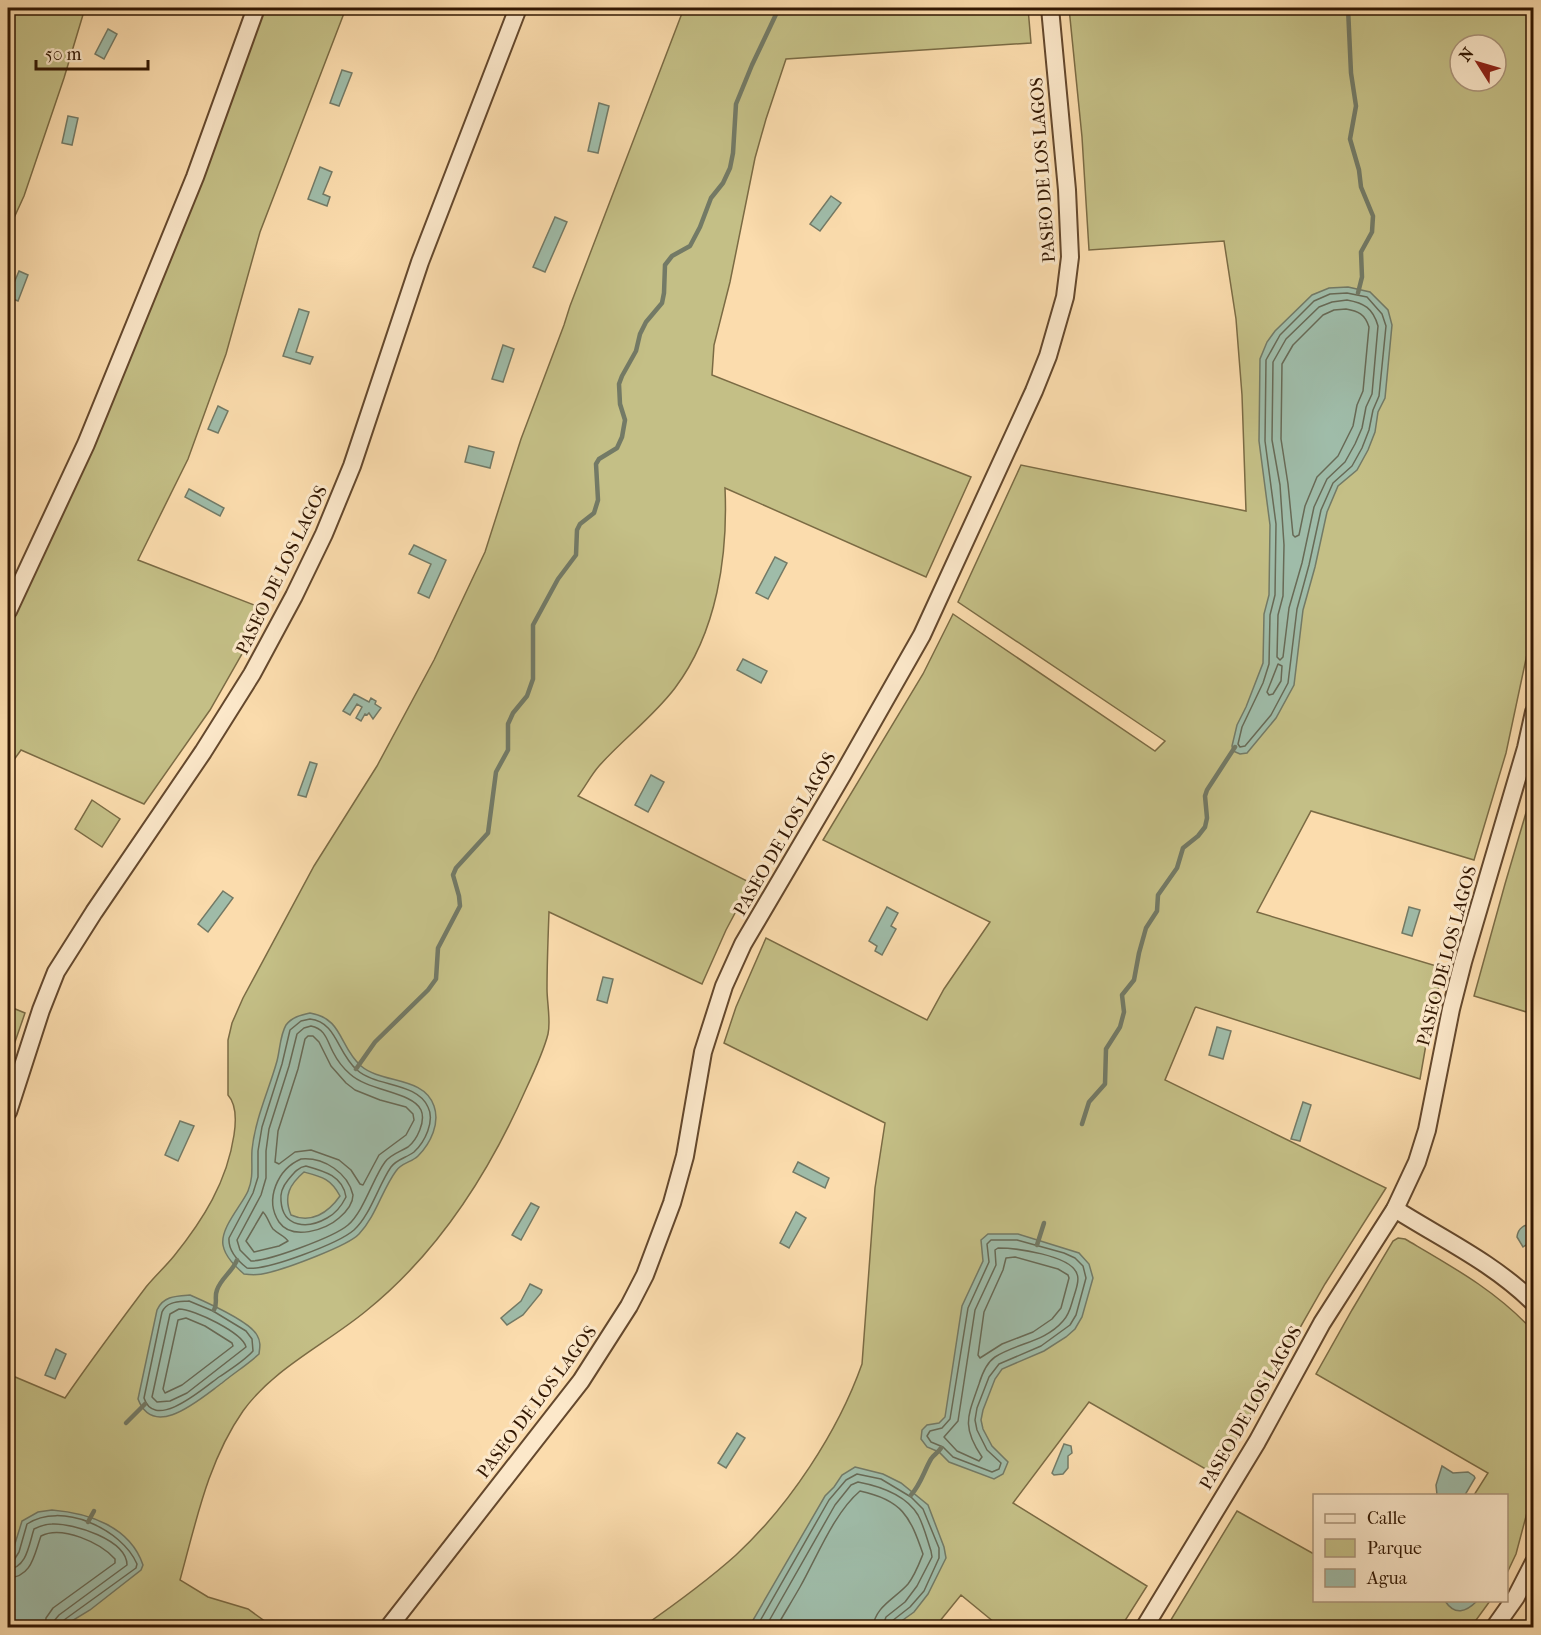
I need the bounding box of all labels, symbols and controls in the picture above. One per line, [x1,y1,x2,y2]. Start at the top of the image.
scale bar [36,33,148,71]
north arrow [1448,33,1508,93]
text: N [1455,43,1478,65]
text: 50 m [45,44,82,65]
street label: PASEO DE LOS LAGOS [1026,77,1060,263]
street label: PASEO DE LOS LAGOS [232,482,332,658]
street label: PASEO DE LOS LAGOS [730,748,840,920]
street label: PASEO DE LOS LAGOS [1413,864,1481,1048]
street label: PASEO DE LOS LAGOS [473,1322,601,1482]
street label: PASEO DE LOS LAGOS [1196,1322,1306,1494]
legend [1313,1494,1508,1602]
text: Calle [1367,1508,1406,1529]
text: Parque [1367,1538,1422,1559]
text: Agua [1366,1568,1408,1589]

